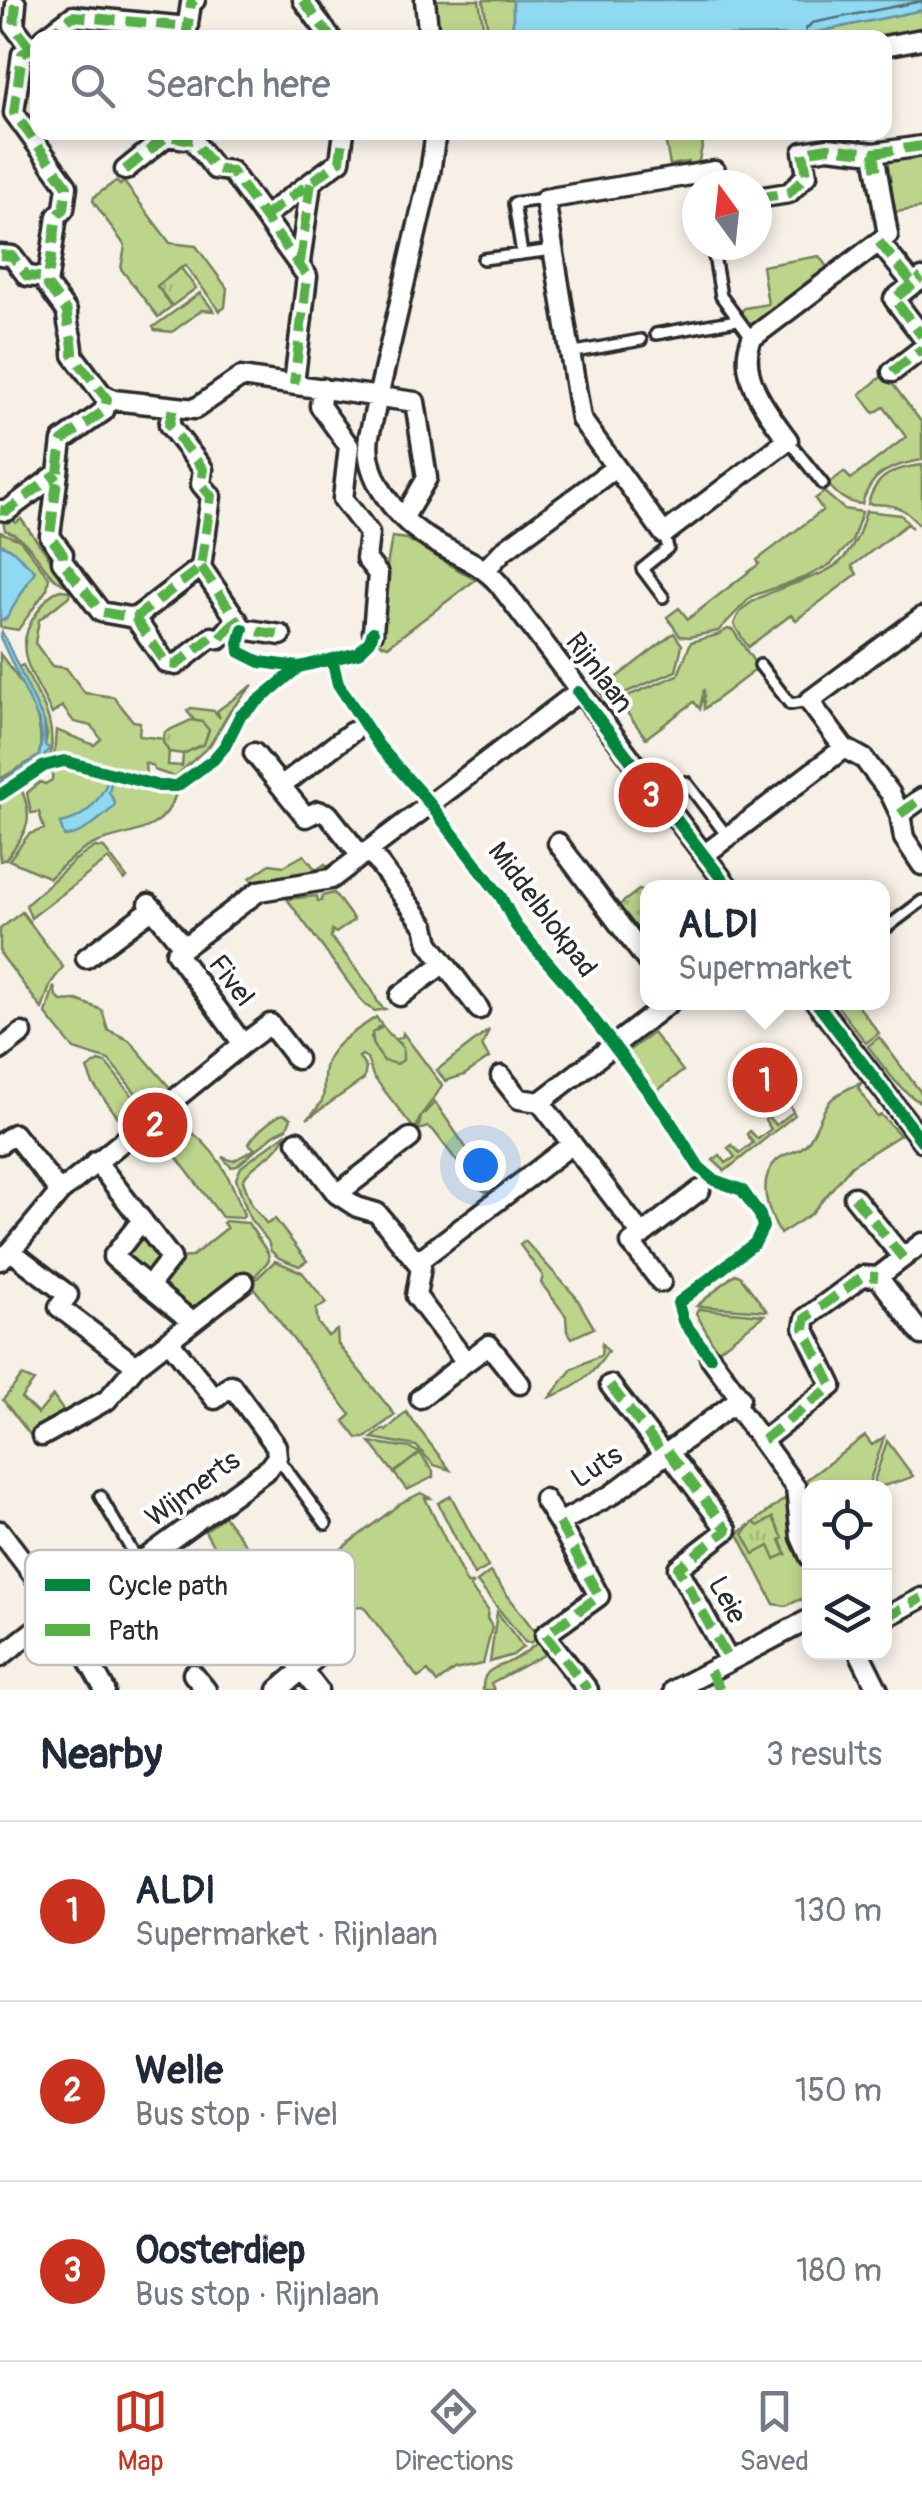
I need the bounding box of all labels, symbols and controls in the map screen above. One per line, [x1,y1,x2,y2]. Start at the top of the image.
search box [30,30,892,140]
icon: search [65,58,120,113]
text: Search here [145,61,331,109]
north arrow [682,170,772,260]
street label: Rijnlaan [557,626,641,720]
pin: 3 [618,758,684,832]
street label: Middelblokpad [480,835,604,985]
popup [640,880,890,1010]
text: ALDI [678,901,759,949]
street label: Fivel [200,948,262,1014]
text: Supermarket [678,949,852,989]
pin: 1 [732,1042,798,1118]
pin: 2 [122,1088,188,1162]
your location [455,1140,506,1191]
street label: Luts [565,1437,629,1496]
street label: Wijmerts [139,1443,248,1535]
map controls [802,1480,892,1660]
button: locate [802,1480,892,1570]
legend [25,1550,355,1665]
text: Cycle path [108,1569,228,1604]
street label: Leie [700,1570,754,1630]
button: layers [802,1570,892,1660]
text: Path [108,1614,159,1649]
text: Nearby [40,1729,162,1781]
text: 3 results [766,1735,882,1775]
text: ALDI [135,1867,216,1915]
text: 1 [66,1891,79,1931]
text: 130 m [794,1891,882,1931]
text: Supermarket · Rijnlaan [135,1915,438,1955]
text: Welle [135,2047,223,2095]
text: 2 [64,2071,81,2111]
text: 150 m [795,2071,882,2111]
text: Bus stop · Fivel [135,2095,338,2135]
text: Oosterdiep [135,2227,305,2275]
text: 3 [64,2251,81,2291]
text: 180 m [796,2251,882,2291]
text: Bus stop · Rijnlaan [135,2275,379,2315]
tab: Map [113,2384,168,2479]
tab: Directions [394,2384,513,2479]
tab: Saved [739,2384,809,2479]

